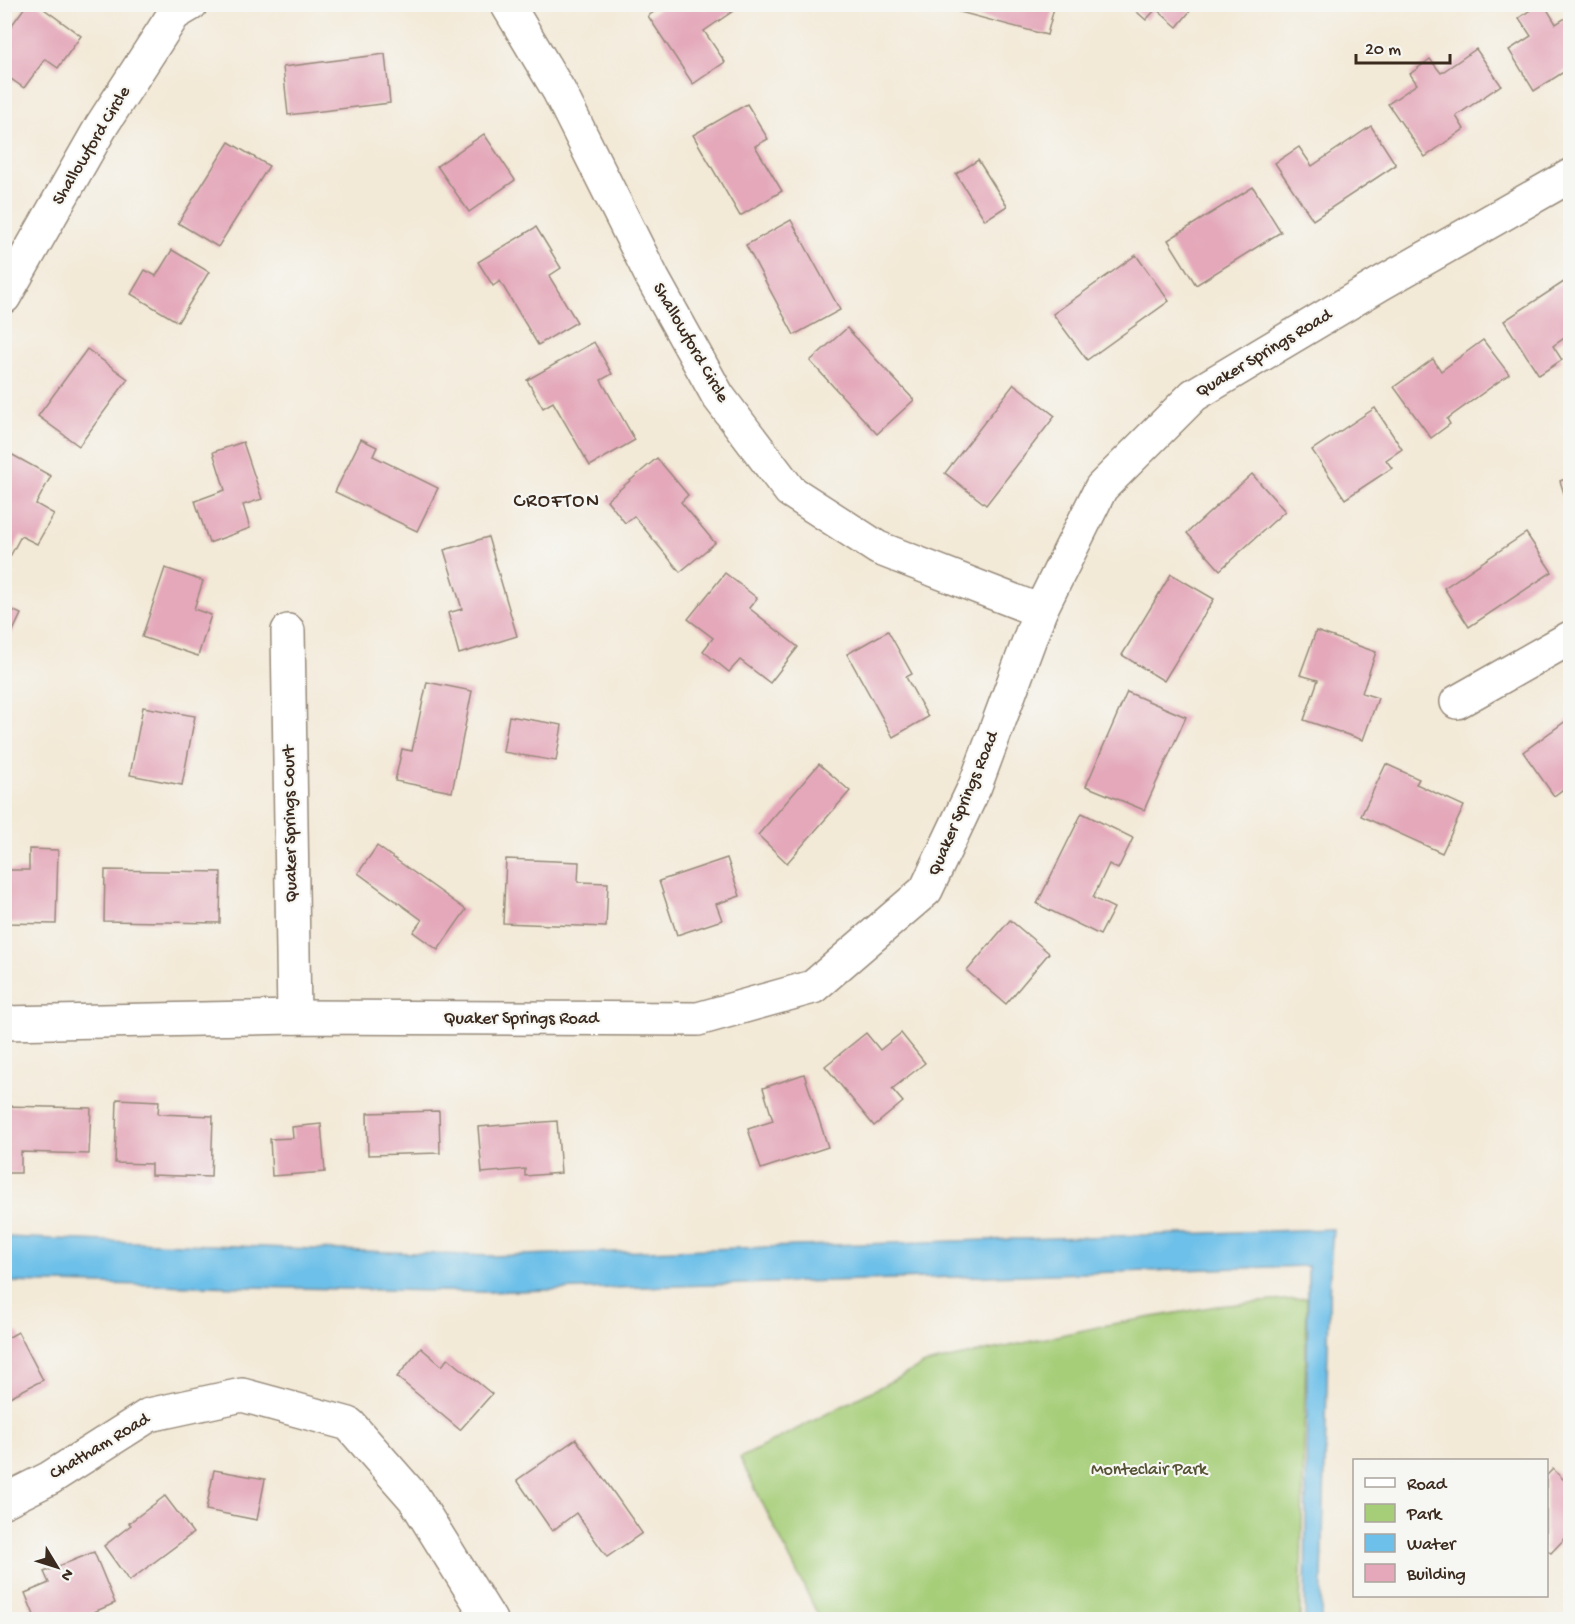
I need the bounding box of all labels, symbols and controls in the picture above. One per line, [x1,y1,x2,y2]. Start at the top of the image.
scale bar [1356,27,1450,65]
text: 20 m [1365,40,1401,61]
street label: Shallowford Circle [48,82,136,209]
street label: Shallowford Circle [647,279,733,407]
street label: Quaker Springs Road [1192,304,1337,403]
district label: CROFTON [514,491,600,514]
street label: Quaker Springs Road [924,727,1005,879]
street label: Quaker Springs Court [279,744,303,903]
street label: Quaker Springs Road [444,1009,600,1030]
street label: Chatham Road [46,1408,155,1485]
legend [1353,1459,1548,1597]
park label: Monteclair Park [1091,1460,1209,1481]
text: Road [1407,1475,1448,1496]
text: Park [1406,1505,1443,1526]
text: Water [1407,1535,1457,1556]
north arrow [27,1537,87,1597]
text: N [55,1564,77,1584]
text: Building [1406,1565,1466,1586]

